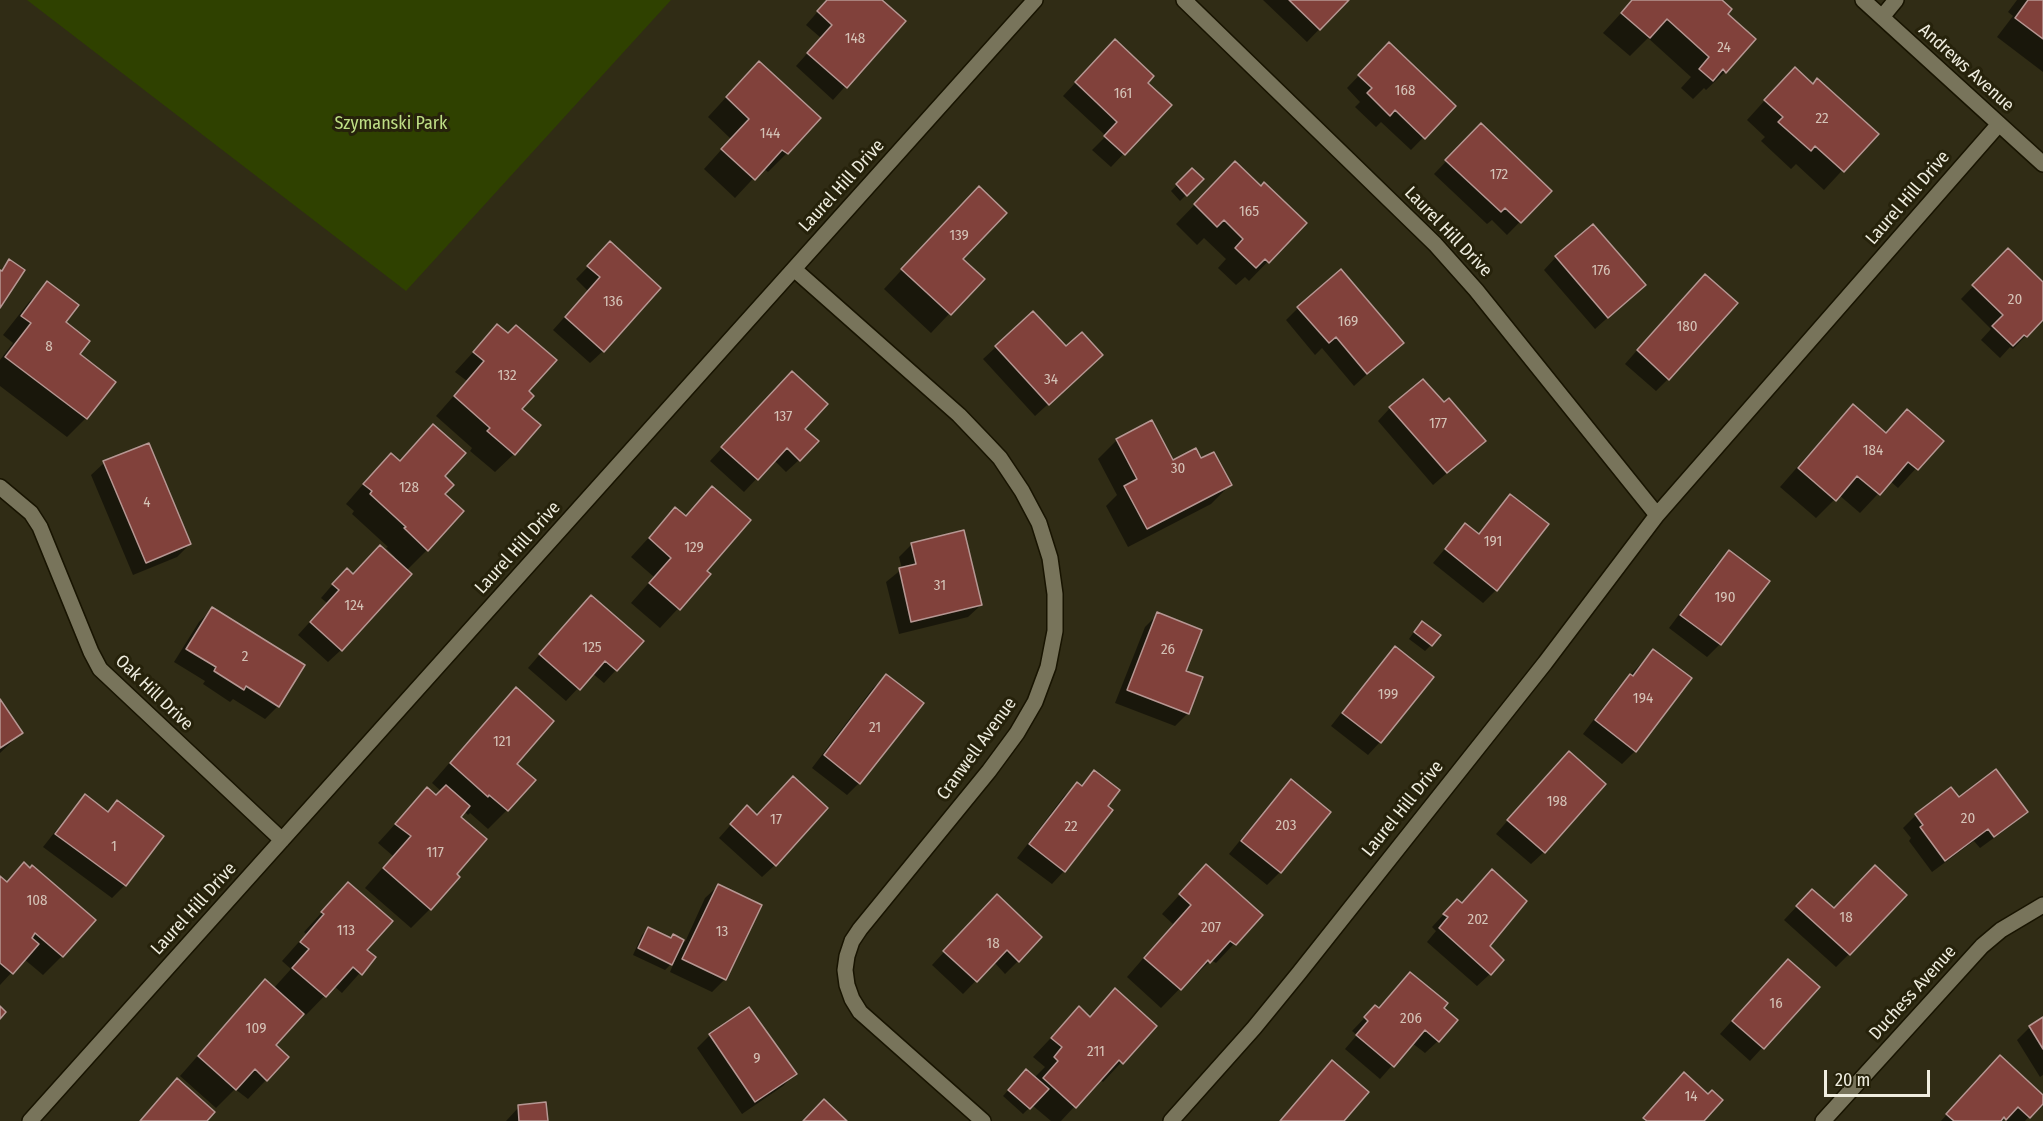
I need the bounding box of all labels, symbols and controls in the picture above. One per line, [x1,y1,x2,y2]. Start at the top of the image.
street label: Andrews Avenue [1914,19,2018,117]
house number: 148 [845,30,865,48]
house number: 24 [1717,39,1731,57]
house number: 168 [1395,82,1415,100]
house number: 161 [1114,85,1132,103]
house number: 22 [1815,110,1829,128]
park label: Szymanski Park [335,113,447,135]
house number: 144 [760,125,780,143]
street label: Laurel Hill Drive [795,135,889,237]
street label: Laurel Hill Drive [1861,147,1955,249]
house number: 172 [1490,166,1508,184]
street label: Laurel Hill Drive [1400,182,1496,282]
house number: 165 [1239,203,1259,221]
house number: 139 [949,227,969,245]
house number: 176 [1591,262,1611,280]
house number: 20 [2008,291,2022,309]
house number: 136 [603,293,623,311]
house number: 169 [1338,313,1358,331]
house number: 180 [1676,318,1698,336]
house number: 8 [45,338,53,356]
house number: 132 [497,367,517,385]
house number: 34 [1044,371,1058,389]
house number: 137 [774,408,792,426]
house number: 177 [1429,415,1447,433]
house number: 184 [1863,442,1883,460]
house number: 30 [1171,460,1185,478]
house number: 128 [399,479,419,497]
house number: 4 [143,494,151,512]
street label: Laurel Hill Drive [471,497,565,599]
house number: 191 [1484,533,1502,551]
house number: 129 [684,539,704,557]
house number: 31 [934,577,946,595]
house number: 190 [1715,589,1735,607]
house number: 124 [344,597,364,615]
house number: 125 [582,639,602,657]
house number: 26 [1161,641,1175,659]
house number: 2 [242,648,248,666]
street label: Oak Hill Drive [111,651,197,735]
house number: 199 [1378,686,1398,704]
house number: 194 [1633,690,1653,708]
street label: Cranwell Avenue [933,694,1021,804]
house number: 21 [869,719,881,737]
house number: 121 [493,733,511,751]
street label: Laurel Hill Drive [1358,757,1448,861]
house number: 198 [1547,793,1567,811]
house number: 20 [1961,810,1975,828]
house number: 17 [770,811,782,829]
house number: 203 [1275,817,1297,835]
house number: 22 [1064,818,1078,836]
house number: 1 [111,838,117,856]
house number: 117 [426,844,444,862]
street label: Laurel Hill Drive [147,858,241,960]
house number: 108 [26,892,48,910]
house number: 18 [1839,909,1853,927]
house number: 202 [1468,911,1488,929]
house number: 207 [1201,919,1221,937]
house number: 113 [337,922,355,940]
house number: 13 [716,923,728,941]
house number: 18 [986,935,1000,953]
street label: Duchess Avenue [1865,941,1961,1045]
house number: 16 [1769,995,1783,1013]
house number: 206 [1400,1010,1422,1028]
house number: 109 [246,1020,266,1038]
house number: 211 [1087,1043,1105,1061]
house number: 9 [753,1050,761,1068]
scale bar [1827,1058,1934,1096]
text: 20 m [1835,1069,1870,1091]
house number: 14 [1684,1088,1698,1106]

